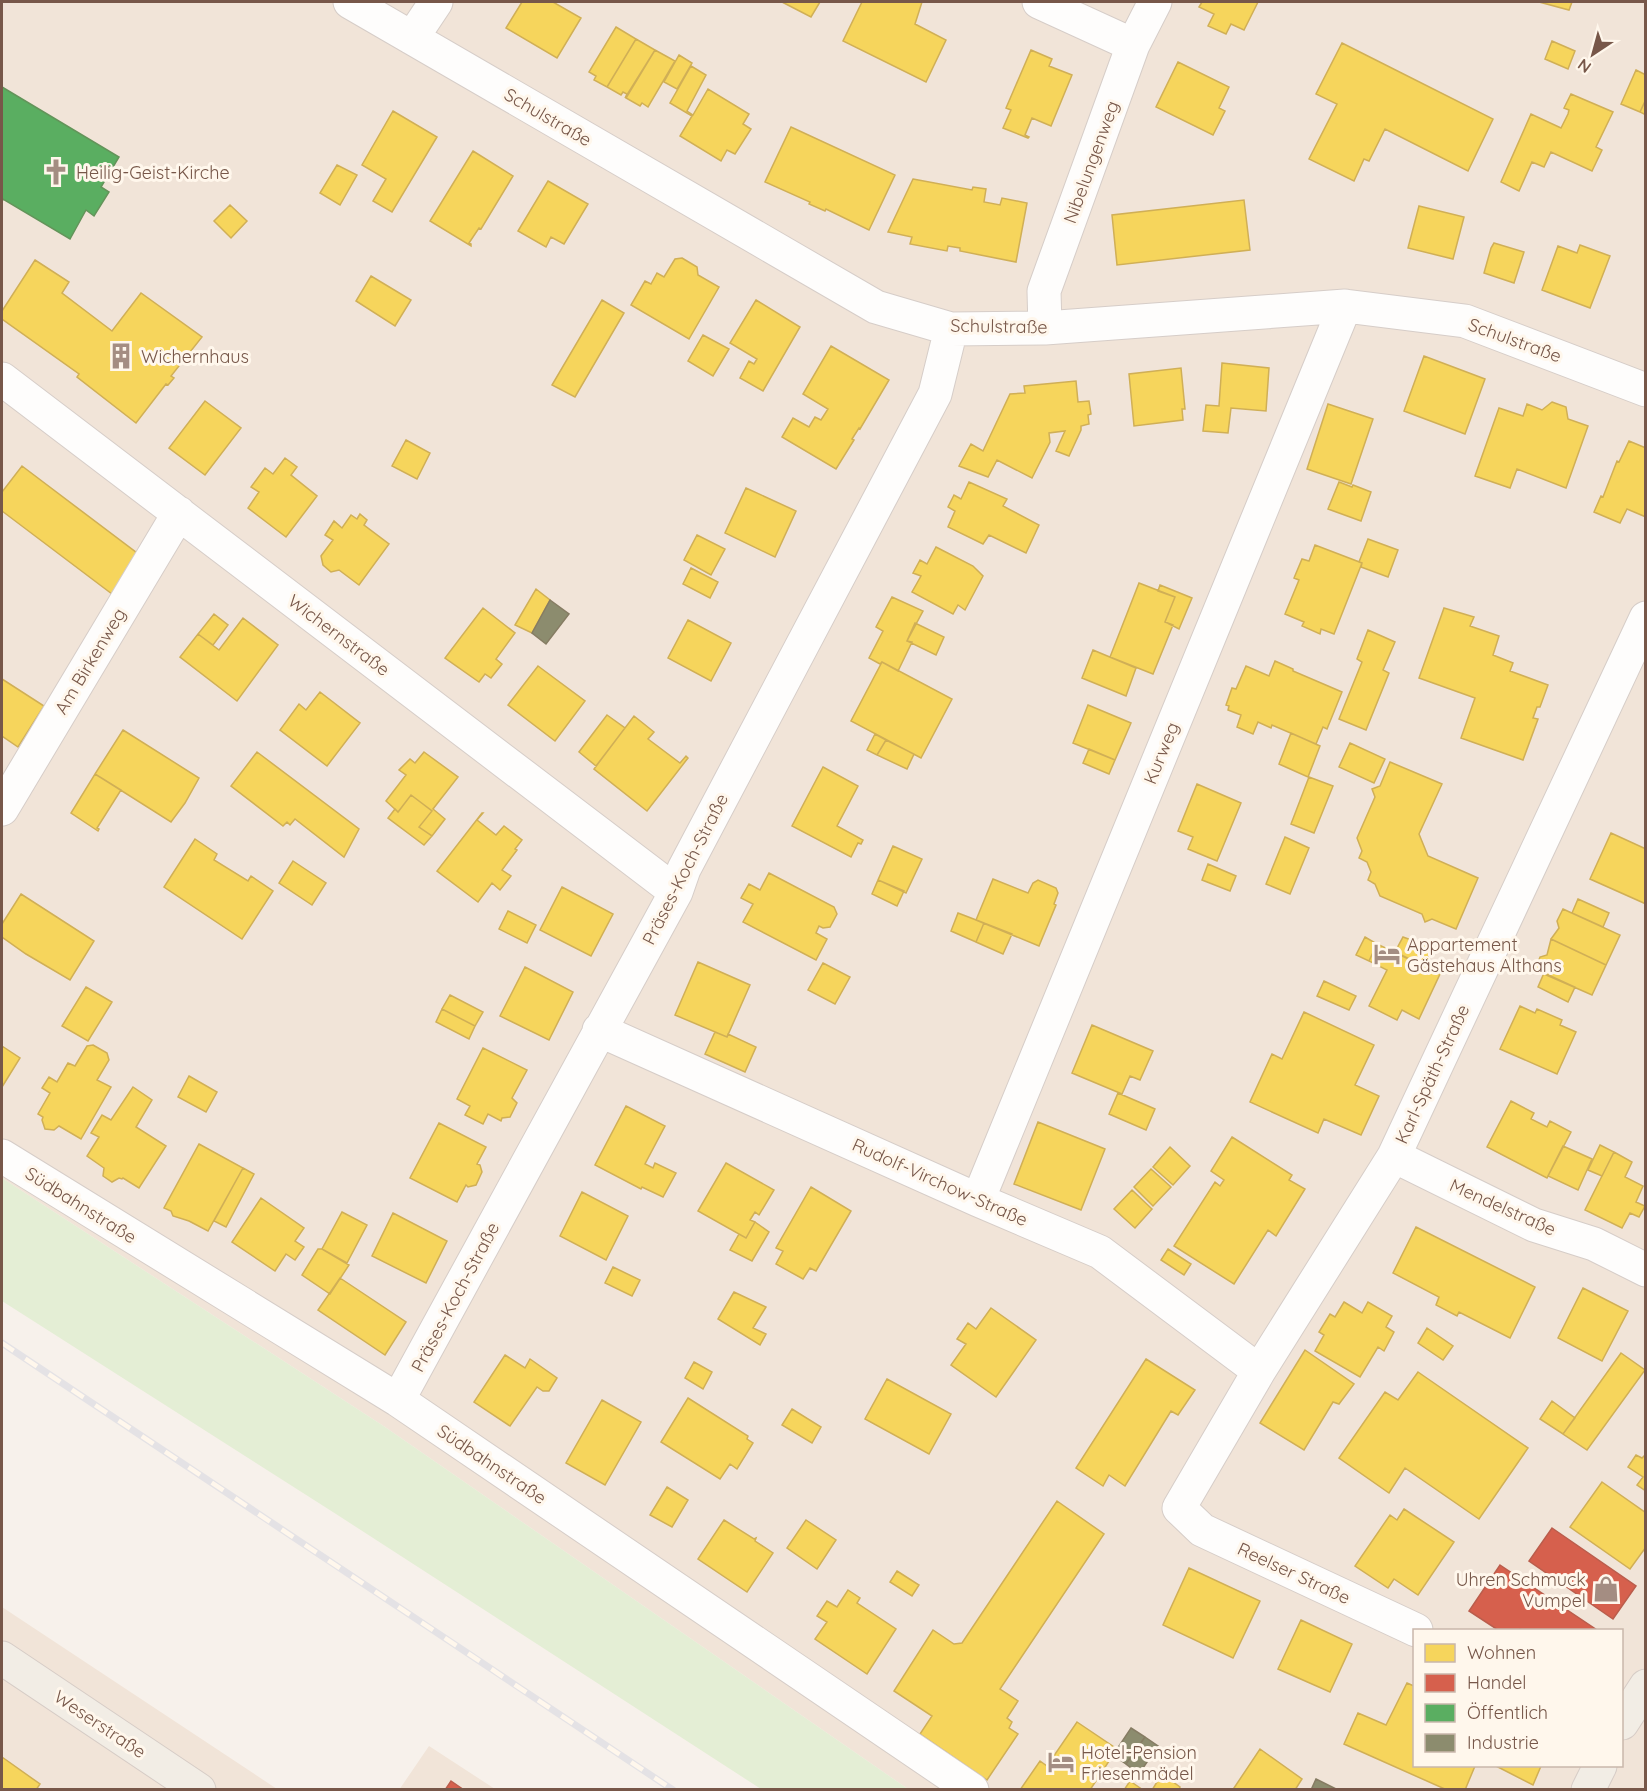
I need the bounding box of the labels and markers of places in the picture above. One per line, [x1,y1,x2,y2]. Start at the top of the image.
church icon: Heilig-Geist-Kirche [41,157,71,187]
place label: Heilig-Geist-Kirche [76,161,230,184]
building icon: Wichernhaus [106,341,136,371]
place label: Wichernhaus [141,345,249,368]
place label: Appartement Gästehaus Althans [1407,933,1562,977]
hotel icon: Appartement Gästehaus Althans [1372,939,1402,969]
place label: Uhren Schmuck Vumpel [1456,1568,1586,1612]
shop icon: Uhren Schmuck Vumpel [1591,1574,1621,1604]
place label: Hotel-Pension Friesenmädel [1081,1741,1197,1785]
hotel icon: Hotel-Pension Friesenmädel [1046,1747,1076,1777]

